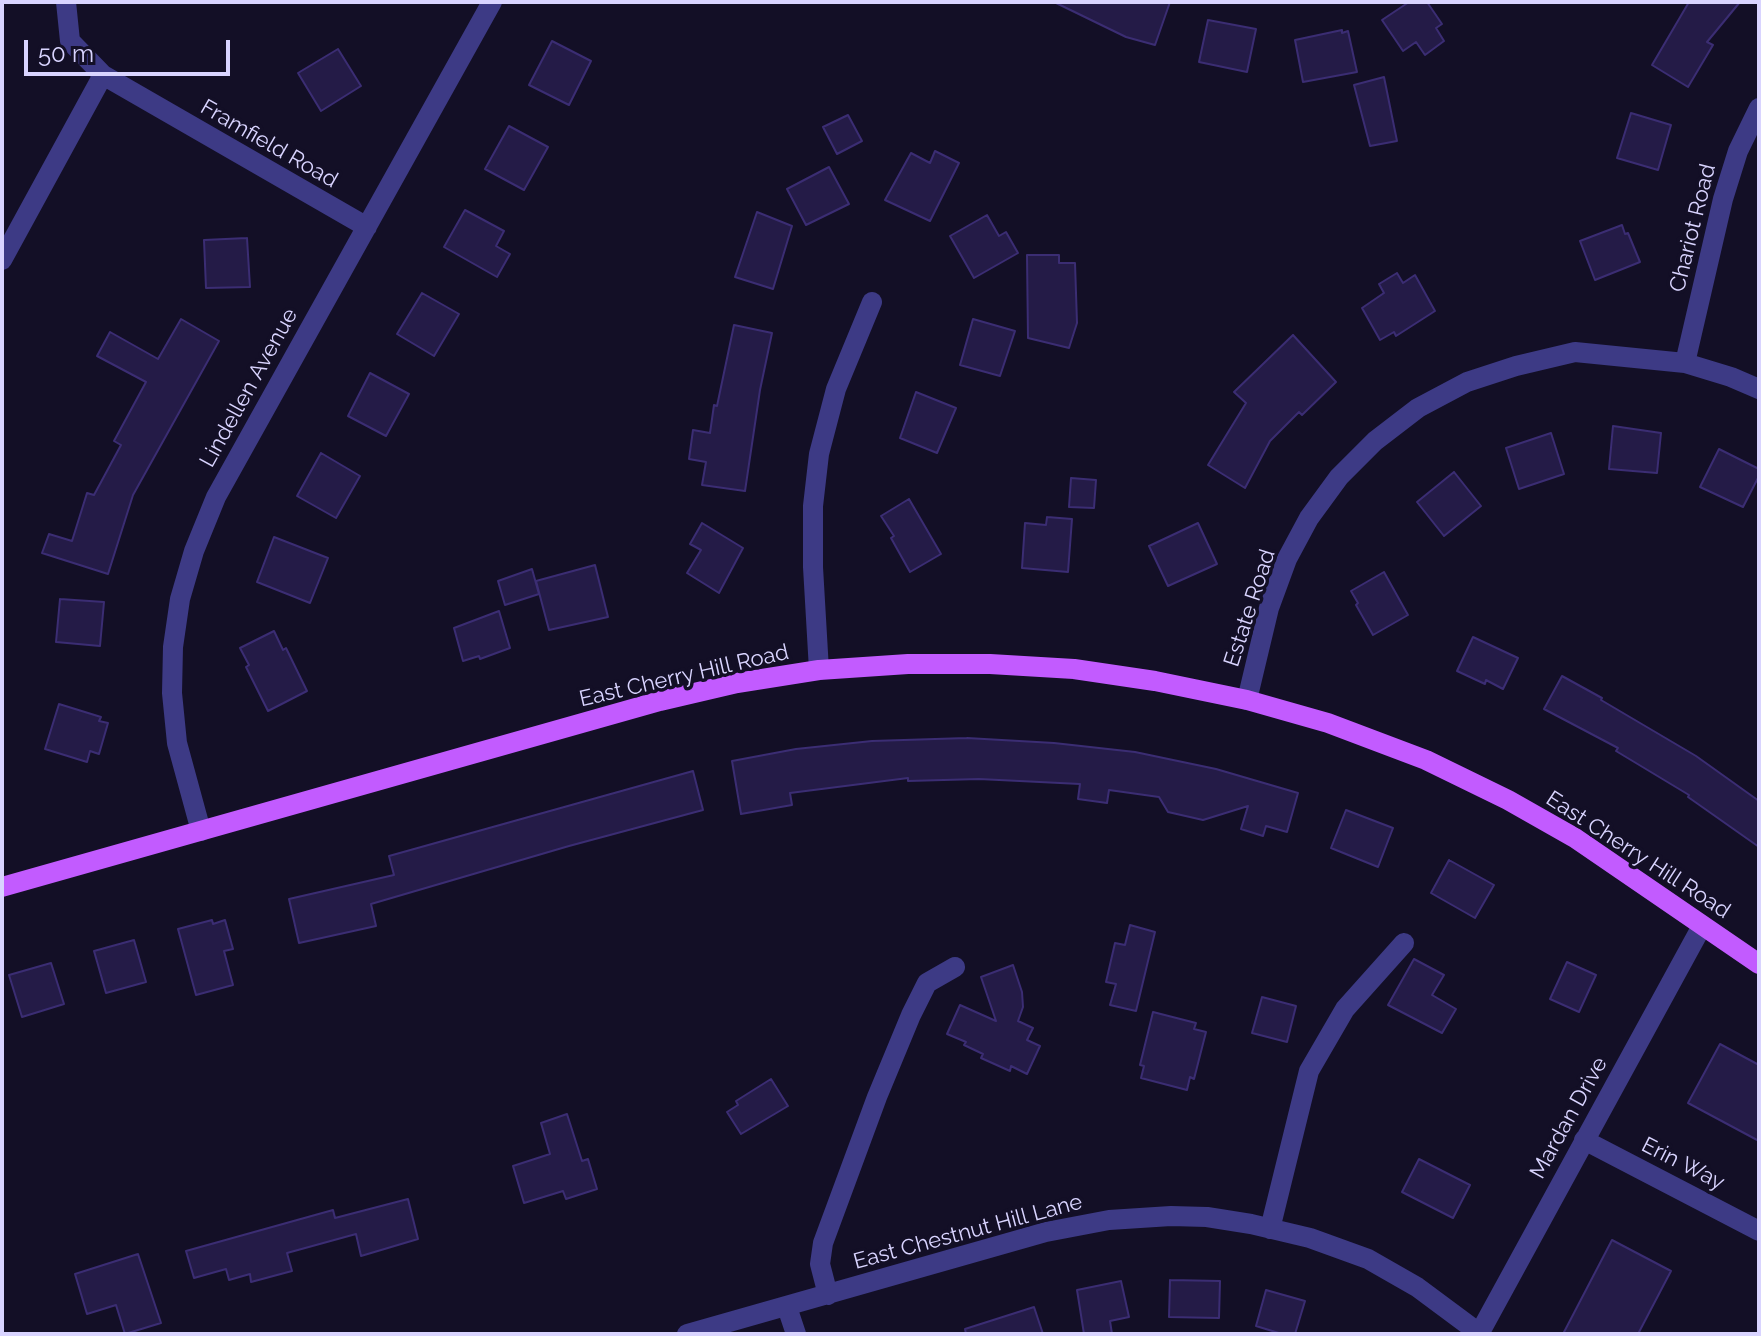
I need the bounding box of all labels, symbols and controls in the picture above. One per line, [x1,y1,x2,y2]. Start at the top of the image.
scale bar [28,24,234,74]
text: 50 m [38,39,94,68]
street label: Framfield Road [196,94,342,194]
street label: Chariot Road [1664,161,1722,295]
street label: Lindellen Avenue [194,304,304,472]
street label: Estate Road [1219,546,1281,670]
street label: East Cherry Hill Road [577,639,791,713]
street label: East Cherry Hill Road [1541,786,1735,924]
street label: Mardan Drive [1525,1052,1613,1184]
street label: Erin Way [1637,1132,1729,1196]
street label: East Chestnut Hill Lane [851,1189,1085,1275]

